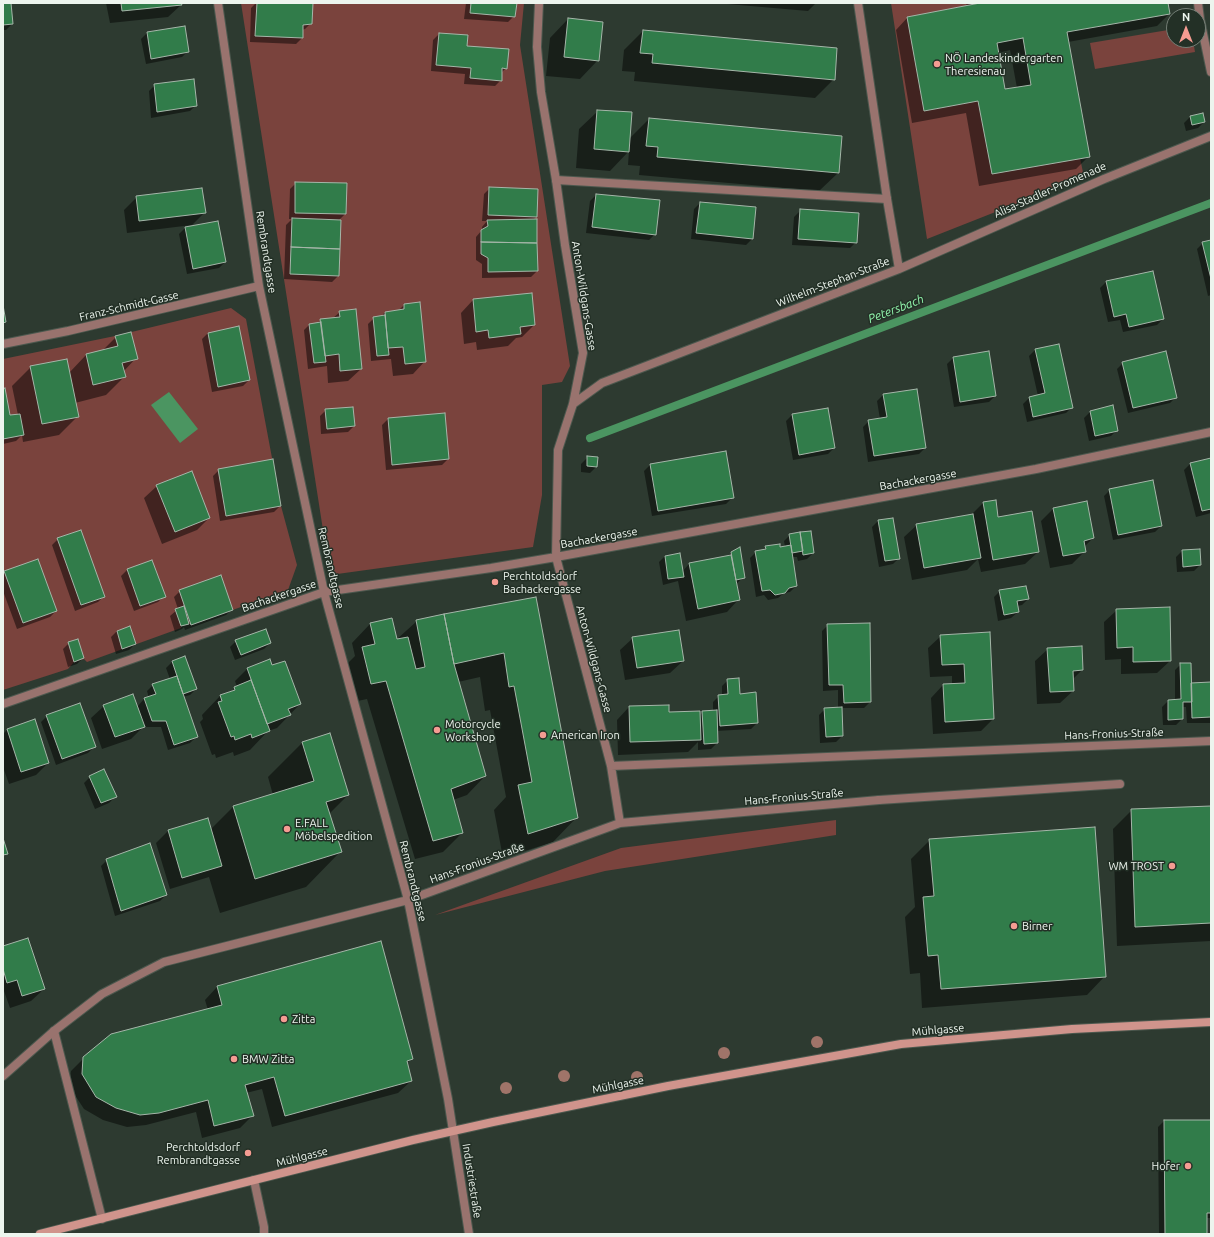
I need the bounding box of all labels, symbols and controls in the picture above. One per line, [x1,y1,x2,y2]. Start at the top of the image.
north arrow [1166,8,1206,48]
text: N [1182,11,1190,23]
place label: NÖ Landeskindergarten Theresienau [945,51,1063,77]
marker: NÖ Landeskindergarten Theresienau [932,59,942,69]
street label: Alisa-Stadler-Promenade [992,159,1108,221]
street label: Rembrandtgasse [253,210,279,294]
street label: Anton-Wildgans-Gasse [569,240,599,352]
street label: Wilhelm-Stephan-Straße [774,254,892,310]
street label: Franz-Schmidt-Gasse [78,288,180,324]
water label: Petersbach [866,292,926,326]
street label: Bachackergasse [878,467,958,493]
street label: Bachackergasse [559,525,639,551]
street label: Rembrandtgasse [315,526,347,610]
place label: Perchtoldsdorf Bachackergasse [503,569,581,595]
street label: Bachackergasse [240,577,318,615]
marker: Perchtoldsdorf Bachackergasse [490,577,500,587]
street label: Anton-Wildgans-Gasse [573,604,615,714]
place label: Motorcycle Workshop [445,717,500,743]
marker: Motorcycle Workshop [432,725,442,735]
street label: Hans-Fronius-Straße [1064,726,1164,742]
place label: American Iron [551,728,620,742]
marker: American Iron [538,730,548,740]
street label: Hans-Fronius-Straße [744,786,844,808]
place label: E.FALL Möbelspedition [295,816,372,842]
marker: E.FALL Möbelspedition [282,824,292,834]
street label: Rembrandtgasse [397,839,429,923]
street label: Hans-Fronius-Straße [428,840,526,886]
place label: WM TROST [1108,859,1164,873]
marker: WM TROST [1167,861,1177,871]
place label: Birner [1022,919,1052,933]
marker: Birner [1009,921,1019,931]
place label: Zitta [292,1012,315,1026]
marker: Zitta [279,1014,289,1024]
street label: Mühlgasse [911,1021,965,1039]
place label: BMW Zitta [242,1052,295,1066]
marker: BMW Zitta [229,1054,239,1064]
street label: Mühlgasse [591,1074,645,1096]
place label: Perchtoldsdorf Rembrandtgasse [157,1140,240,1166]
street label: Industriestraße [460,1143,484,1219]
street label: Mühlgasse [275,1144,329,1170]
marker: Perchtoldsdorf Rembrandtgasse [243,1148,253,1158]
place label: Hofer [1151,1159,1180,1173]
marker: Hofer [1183,1161,1193,1171]

